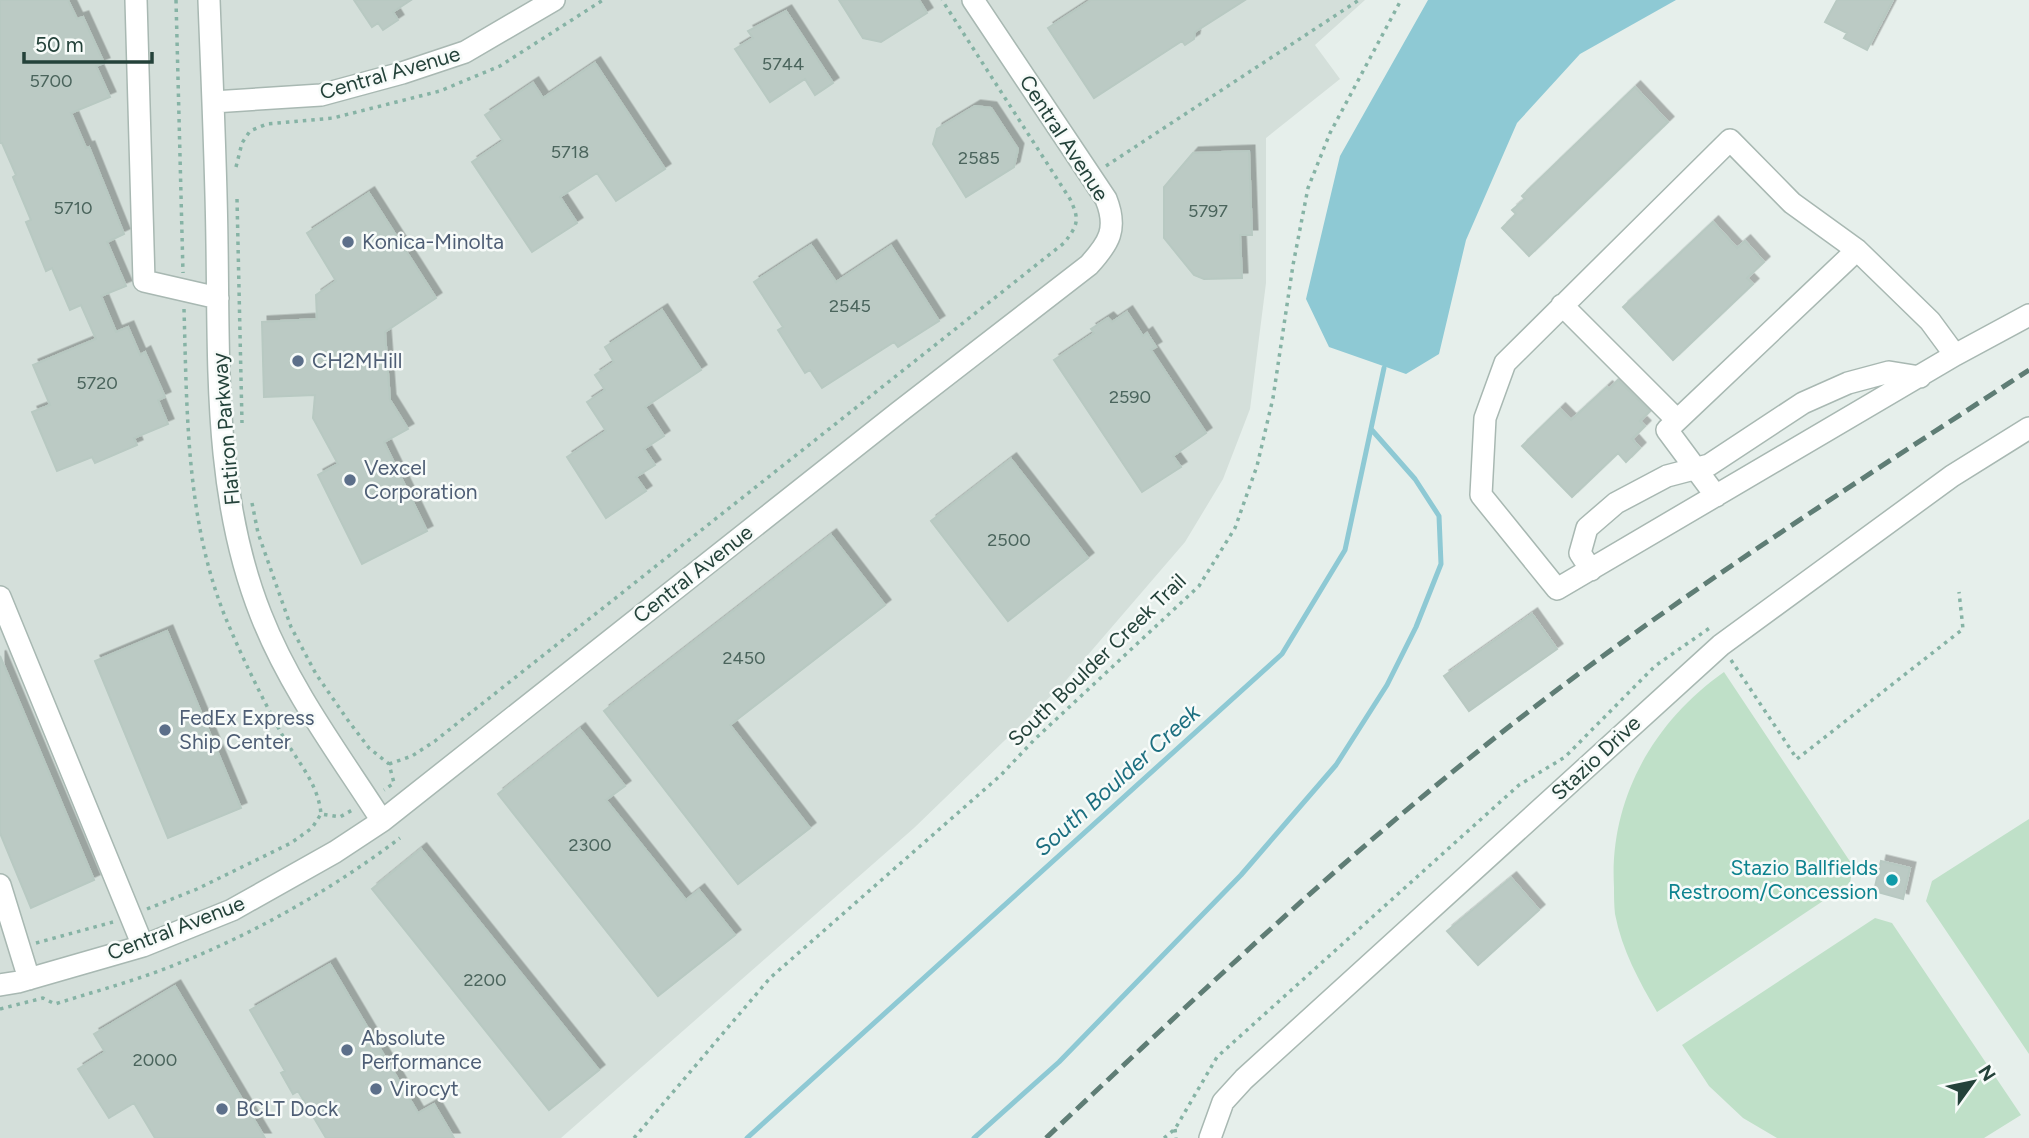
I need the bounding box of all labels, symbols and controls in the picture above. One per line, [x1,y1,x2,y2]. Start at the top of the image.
scale bar [24,21,152,65]
text: 50 m [35,32,84,57]
street label: Central Avenue [317,41,463,105]
house number: 5744 [762,53,804,75]
house number: 5700 [29,70,73,92]
street label: Central Avenue [1014,70,1114,205]
house number: 5718 [551,141,589,163]
house number: 2585 [958,147,1000,169]
house number: 5710 [54,197,93,219]
house number: 5797 [1188,200,1228,222]
place label: Konica-Minolta [362,229,504,254]
marker: Konica-Minolta [340,234,356,250]
house number: 2545 [829,295,871,317]
place label: CH2MHill [312,348,402,373]
street label: Flatiron Parkway [206,351,245,507]
marker: CH2MHill [290,353,306,369]
house number: 5720 [76,372,118,394]
house number: 2590 [1109,386,1151,408]
place label: Vexcel Corporation [364,455,478,504]
marker: Vexcel Corporation [342,472,358,488]
street label: Central Avenue [628,519,757,628]
house number: 2500 [987,529,1031,551]
street label: South Boulder Creek Trail [1003,568,1191,751]
house number: 2450 [722,647,766,669]
water label: South Boulder Creek [1028,698,1206,862]
place label: FedEx Express Ship Center [179,705,315,754]
street label: Stazio Drive [1546,710,1645,805]
marker: FedEx Express Ship Center [157,722,173,738]
house number: 2300 [569,834,611,856]
place label: Stazio Ballfields Restroom/Concession [1668,855,1878,904]
marker: Stazio Ballfields Restroom/Concession [1884,872,1900,888]
street label: Central Avenue [104,890,248,965]
house number: 2200 [463,969,507,991]
place label: Absolute Performance [361,1025,482,1074]
marker: Absolute Performance [339,1042,355,1058]
north arrow [1938,1047,2008,1117]
house number: 2000 [133,1049,177,1071]
text: N [1973,1061,2000,1085]
place label: Virocyt [390,1076,459,1101]
marker: Virocyt [368,1081,384,1097]
place label: BCLT Dock [236,1096,339,1121]
marker: BCLT Dock [214,1101,230,1117]

